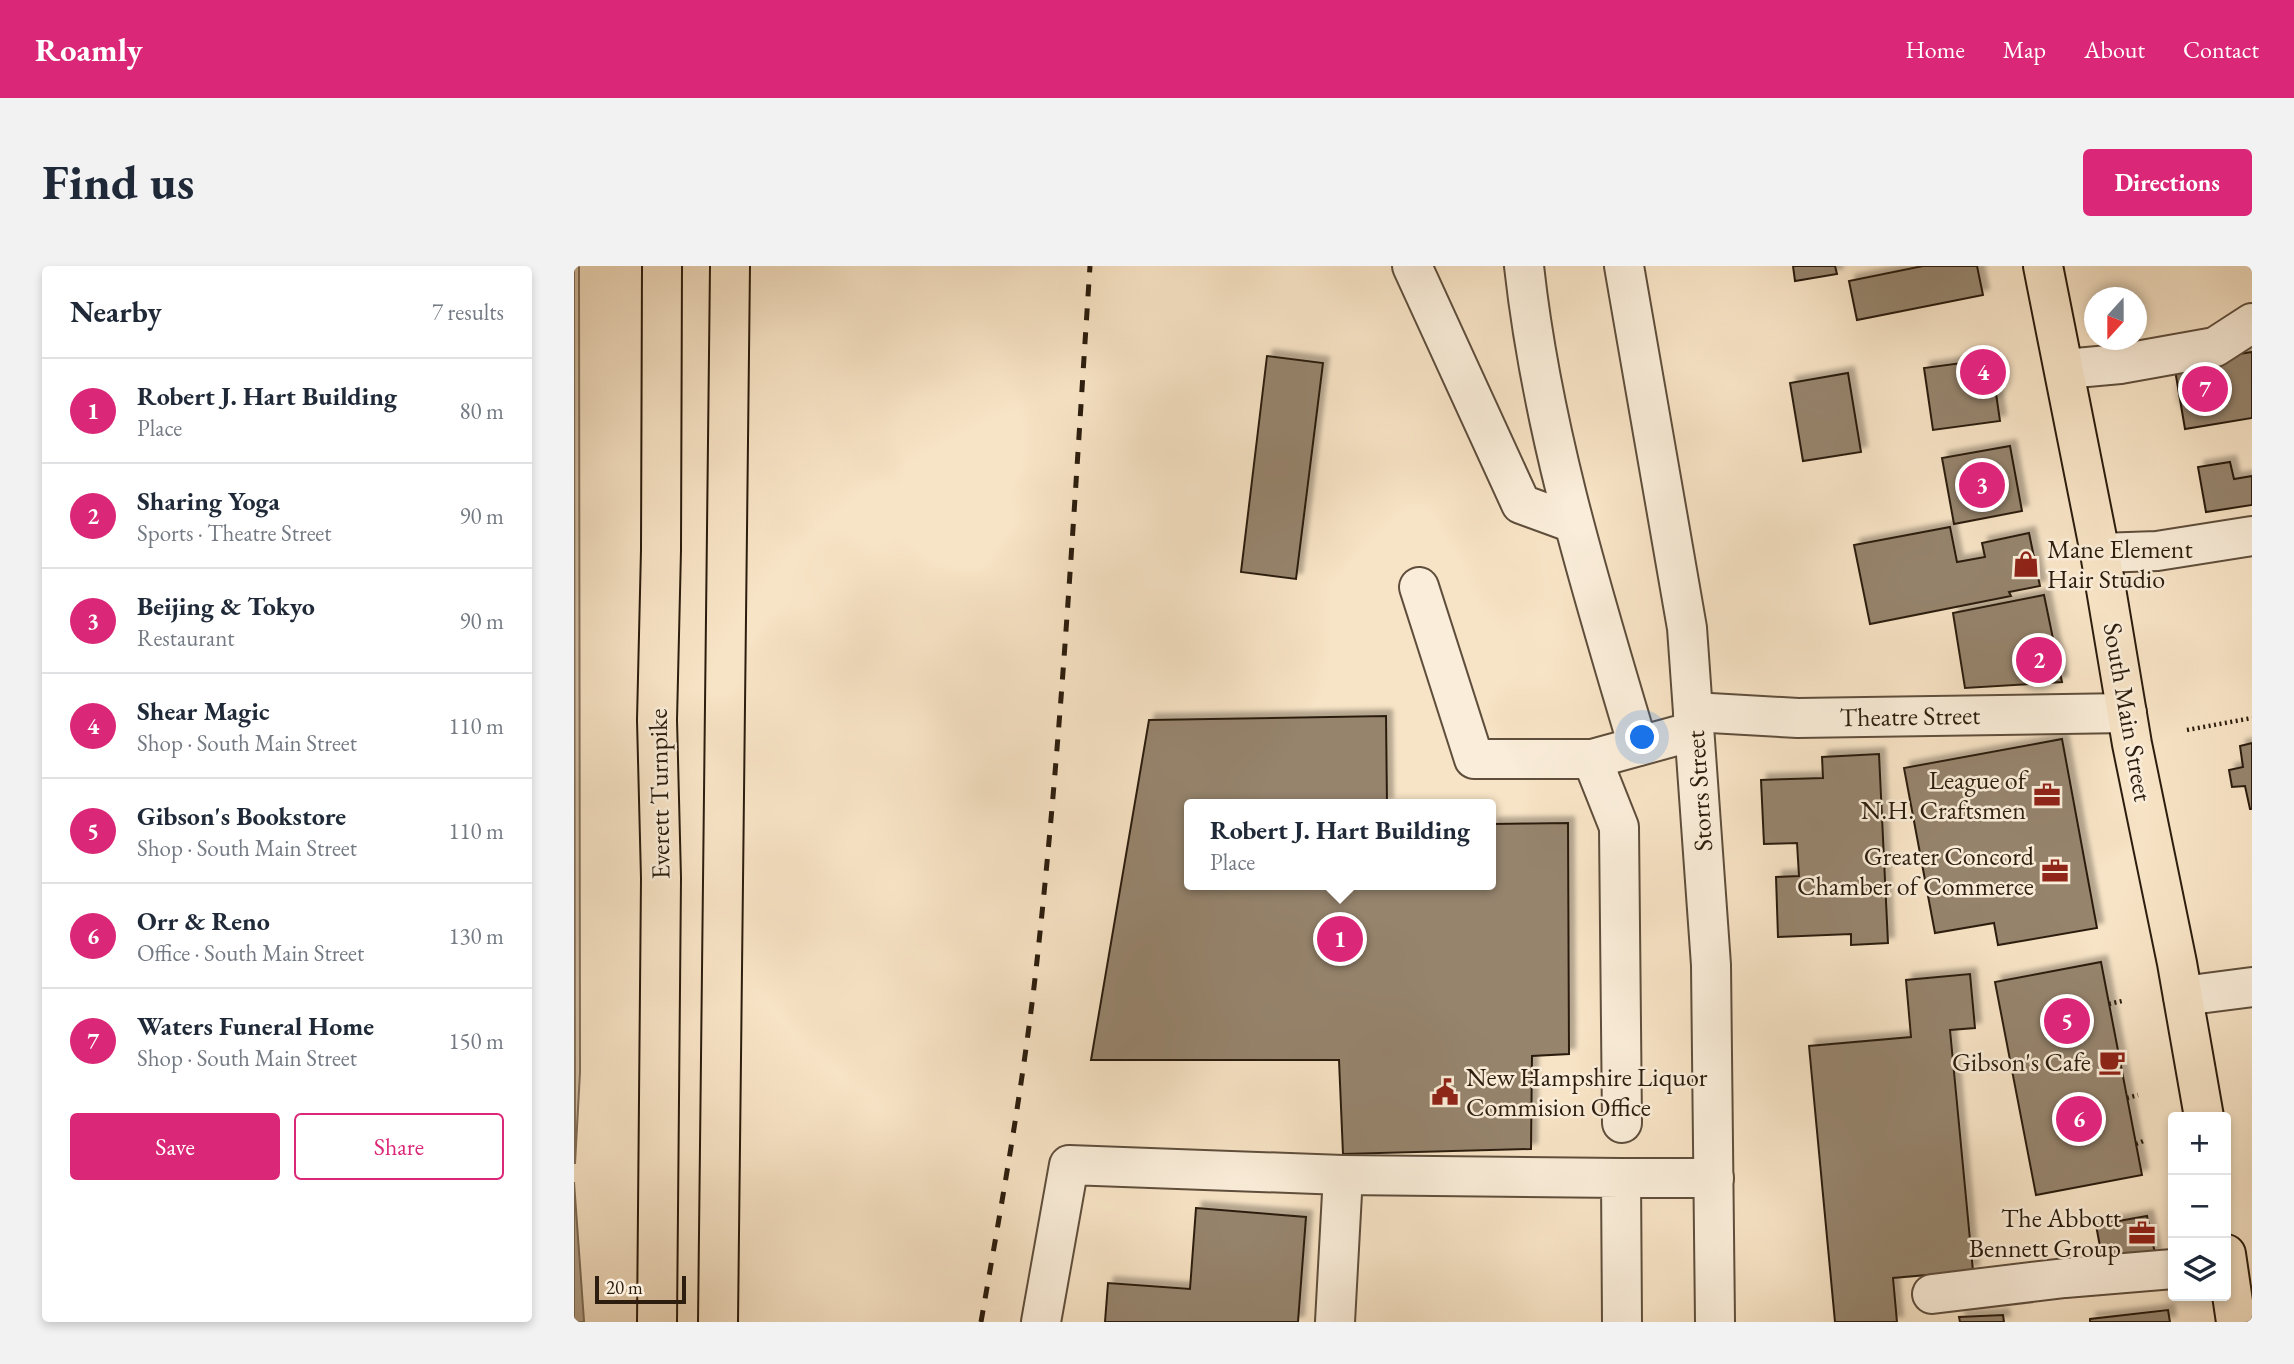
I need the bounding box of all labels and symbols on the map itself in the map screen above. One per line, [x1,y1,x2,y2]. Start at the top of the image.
north arrow [2084,287,2147,350]
pin: 4 [1960,346,2006,398]
pin: 7 [2182,363,2228,415]
pin: 3 [1959,459,2005,511]
place label: Mane Element Hair Studio [2047,532,2193,596]
shop icon: Mane Element Hair Studio [2011,549,2041,579]
street label: South Main Street [2096,620,2160,804]
pin: 2 [2016,634,2062,686]
street label: Theatre Street [1839,698,1981,734]
street label: Everett Turnpike [641,708,677,880]
your location [1625,720,1659,754]
street label: Storrs Street [1678,729,1720,853]
place label: League of N.H. Craftsmen [1861,763,2029,827]
office icon: League of N.H. Craftsmen [2032,780,2062,810]
place label: Greater Concord Chamber of Commerce [1797,839,2035,903]
office icon: Greater Concord Chamber of Commerce [2040,856,2070,886]
pin: 1 [1317,913,1363,965]
pin: 5 [2044,995,2090,1047]
place label: Gibson's Cafe [1952,1045,2091,1079]
cafe icon: Gibson's Cafe [2097,1047,2127,1077]
place label: New Hampshire Liquor Commision Office [1466,1060,1708,1124]
public building icon: New Hampshire Liquor Commision Office [1430,1077,1460,1107]
pin: 6 [2056,1093,2102,1145]
place label: The Abbott Bennett Group [1969,1201,2121,1265]
office icon: The Abbott Bennett Group [2127,1218,2157,1248]
scale bar [595,1273,686,1305]

